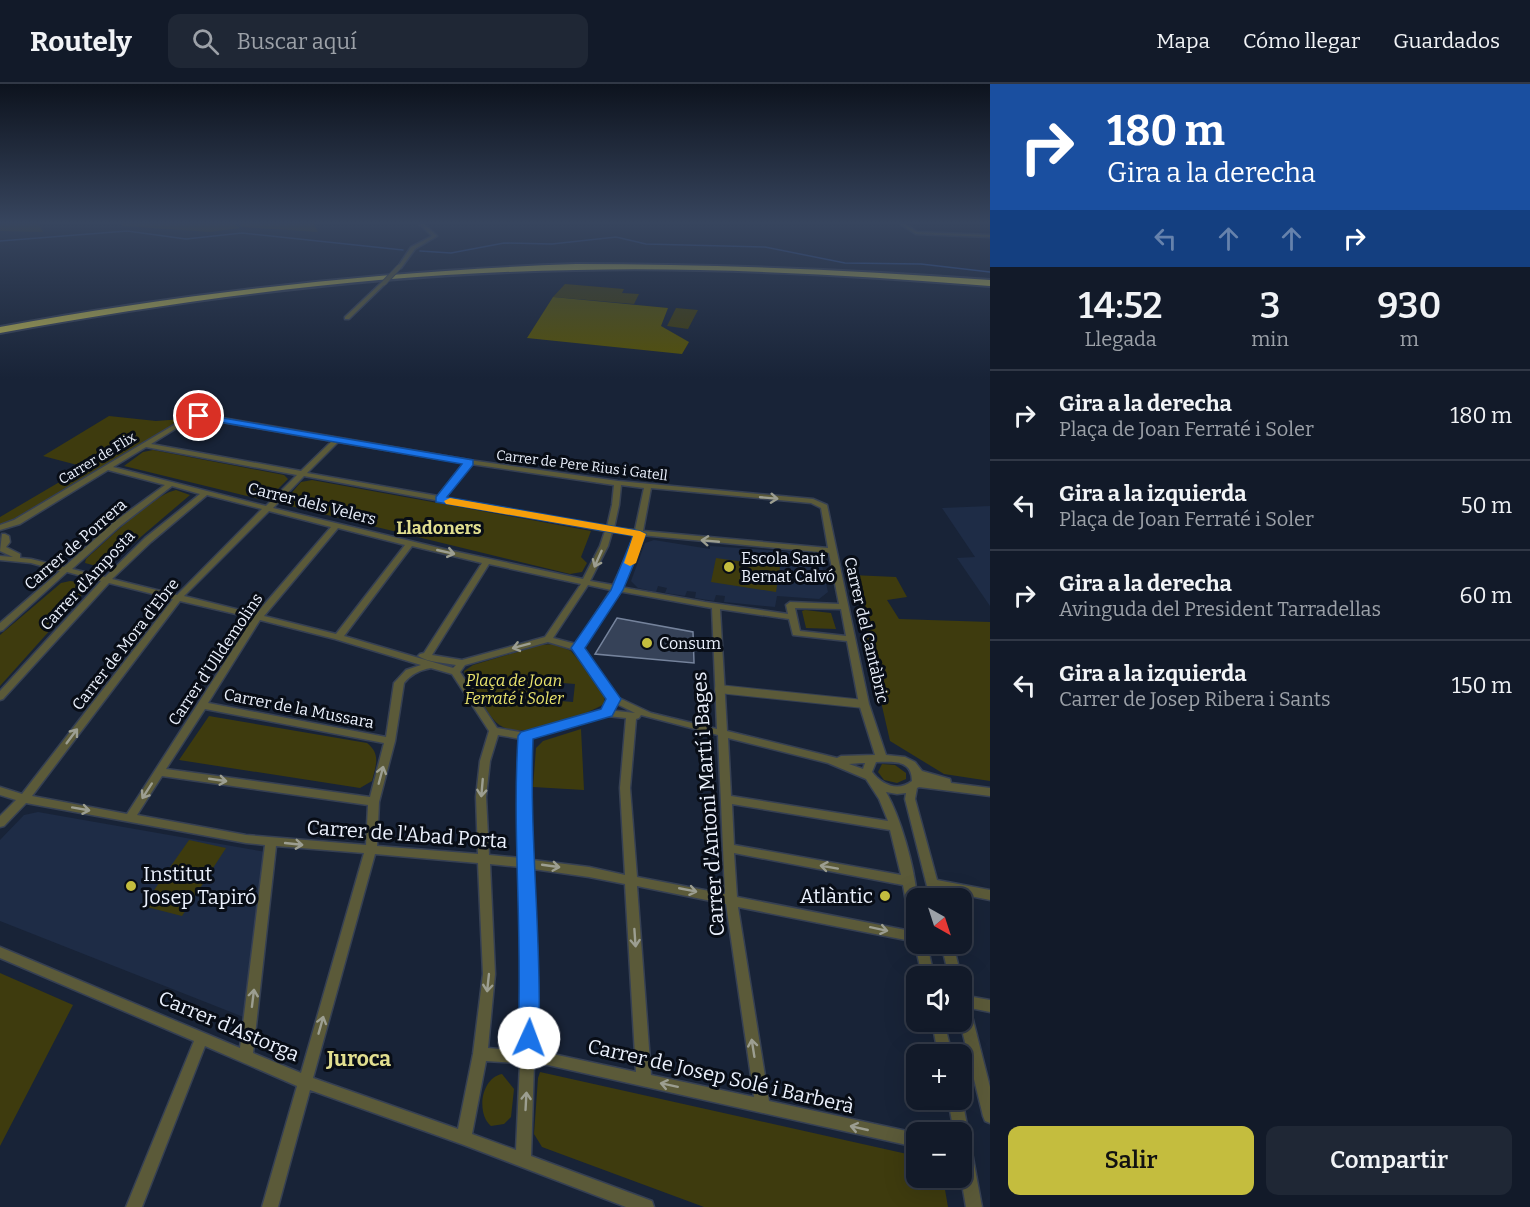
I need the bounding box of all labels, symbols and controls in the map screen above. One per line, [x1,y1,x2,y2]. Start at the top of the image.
search box [168,14,588,68]
text: Routely [30,25,132,58]
icon: search [189,25,222,58]
text: Buscar aquí [237,28,357,55]
text: Mapa [1156,28,1210,54]
text: Cómo llegar [1243,28,1360,54]
text: Guardados [1393,28,1500,54]
text: 180 m [1107,106,1225,156]
icon: right [1008,108,1086,186]
text: Gira a la derecha [1107,157,1316,189]
icon: left [1149,222,1182,255]
icon: ahead [1212,222,1245,255]
icon: ahead [1275,222,1308,255]
icon: right [1338,222,1371,255]
text: 14:52 [1079,284,1163,328]
text: 3 [1260,284,1280,328]
text: 930 [1377,284,1441,328]
text: Llegada [1084,327,1157,351]
text: min [1251,327,1289,351]
text: m [1400,327,1419,351]
pin [173,390,224,441]
text: Gira a la derecha [1059,390,1232,417]
icon: arrive [182,399,215,432]
icon: right [1008,399,1041,432]
text: 180 m [1450,402,1512,429]
text: Plaça de Joan Ferraté i Soler [1059,417,1314,441]
street label: Carrer de Flix [56,429,139,488]
street label: Carrer de Pere Rius i Gatell [495,447,669,484]
street label: Carrer dels Velers [246,478,378,529]
text: Gira a la izquierda [1059,480,1247,507]
icon: left [1008,489,1041,522]
one-way arrow [758,492,778,503]
text: 50 m [1461,492,1512,519]
street label: Carrer de Porrera [20,495,130,594]
text: Plaça de Joan Ferraté i Soler [1059,507,1314,531]
district label: Lladoners [396,517,482,539]
street label: Carrer d'Amposta [36,526,139,634]
one-way arrow [700,535,720,546]
one-way arrow [436,547,455,558]
place label: Escola Sant Bernat Calvó [741,549,835,586]
one-way arrow [591,550,602,568]
street label: Carrer del Cantàbric [840,555,893,705]
marker: Escola Sant Bernat Calvó [722,560,736,574]
text: Gira a la derecha [1059,570,1232,597]
street label: Carrer de Mora d'Ebre [68,575,183,714]
icon: right [1008,579,1041,612]
text: 60 m [1460,582,1512,609]
street label: Carrer d'Ulldemolins [164,590,267,729]
text: Avinguda del President Tarradellas [1059,597,1381,621]
place label: Consum [659,634,721,653]
marker: Consum [640,636,654,650]
one-way arrow [512,641,531,652]
text: Gira a la izquierda [1059,660,1247,687]
icon: left [1008,669,1041,702]
park label: Plaça de Joan Ferraté i Soler [464,671,565,708]
street label: Carrer d'Antoni Martí i Bages [687,671,729,937]
text: 150 m [1452,672,1512,699]
street label: Carrer de la Mussara [222,685,376,732]
text: Carrer de Josep Ribera i Sants [1059,687,1330,711]
one-way arrow [66,728,78,744]
one-way arrow [375,766,387,785]
one-way arrow [207,774,227,785]
one-way arrow [476,778,487,797]
one-way arrow [141,782,153,799]
one-way arrow [71,804,90,815]
street label: Carrer de l'Abad Porta [306,815,508,853]
one-way arrow [284,839,304,850]
one-way arrow [541,861,561,872]
one-way arrow [820,861,839,872]
place label: Institut Josep Tapiró [142,862,257,909]
marker: Institut Josep Tapiró [124,879,138,893]
place label: Atlàntic [800,884,873,908]
one-way arrow [678,885,698,896]
north arrow [906,888,972,954]
map controls [906,888,972,1188]
marker: Atlàntic [878,889,892,903]
one-way arrow [869,924,889,935]
one-way arrow [629,928,640,947]
button: sound [906,966,972,1032]
one-way arrow [482,972,493,992]
street label: Carrer d'Astorga [155,986,303,1066]
one-way arrow [247,988,258,1008]
position arrow [497,1006,561,1070]
one-way arrow [316,1016,327,1035]
street label: Carrer de Josep Solé i Barberà [585,1034,857,1118]
one-way arrow [747,1038,758,1058]
button: + [906,1044,972,1110]
district label: Juroca [326,1046,391,1072]
one-way arrow [660,1079,679,1091]
one-way arrow [520,1092,531,1112]
one-way arrow [850,1122,870,1133]
button: − [906,1122,972,1188]
button: Salir [1008,1126,1254,1195]
button: Compartir [1266,1126,1512,1195]

